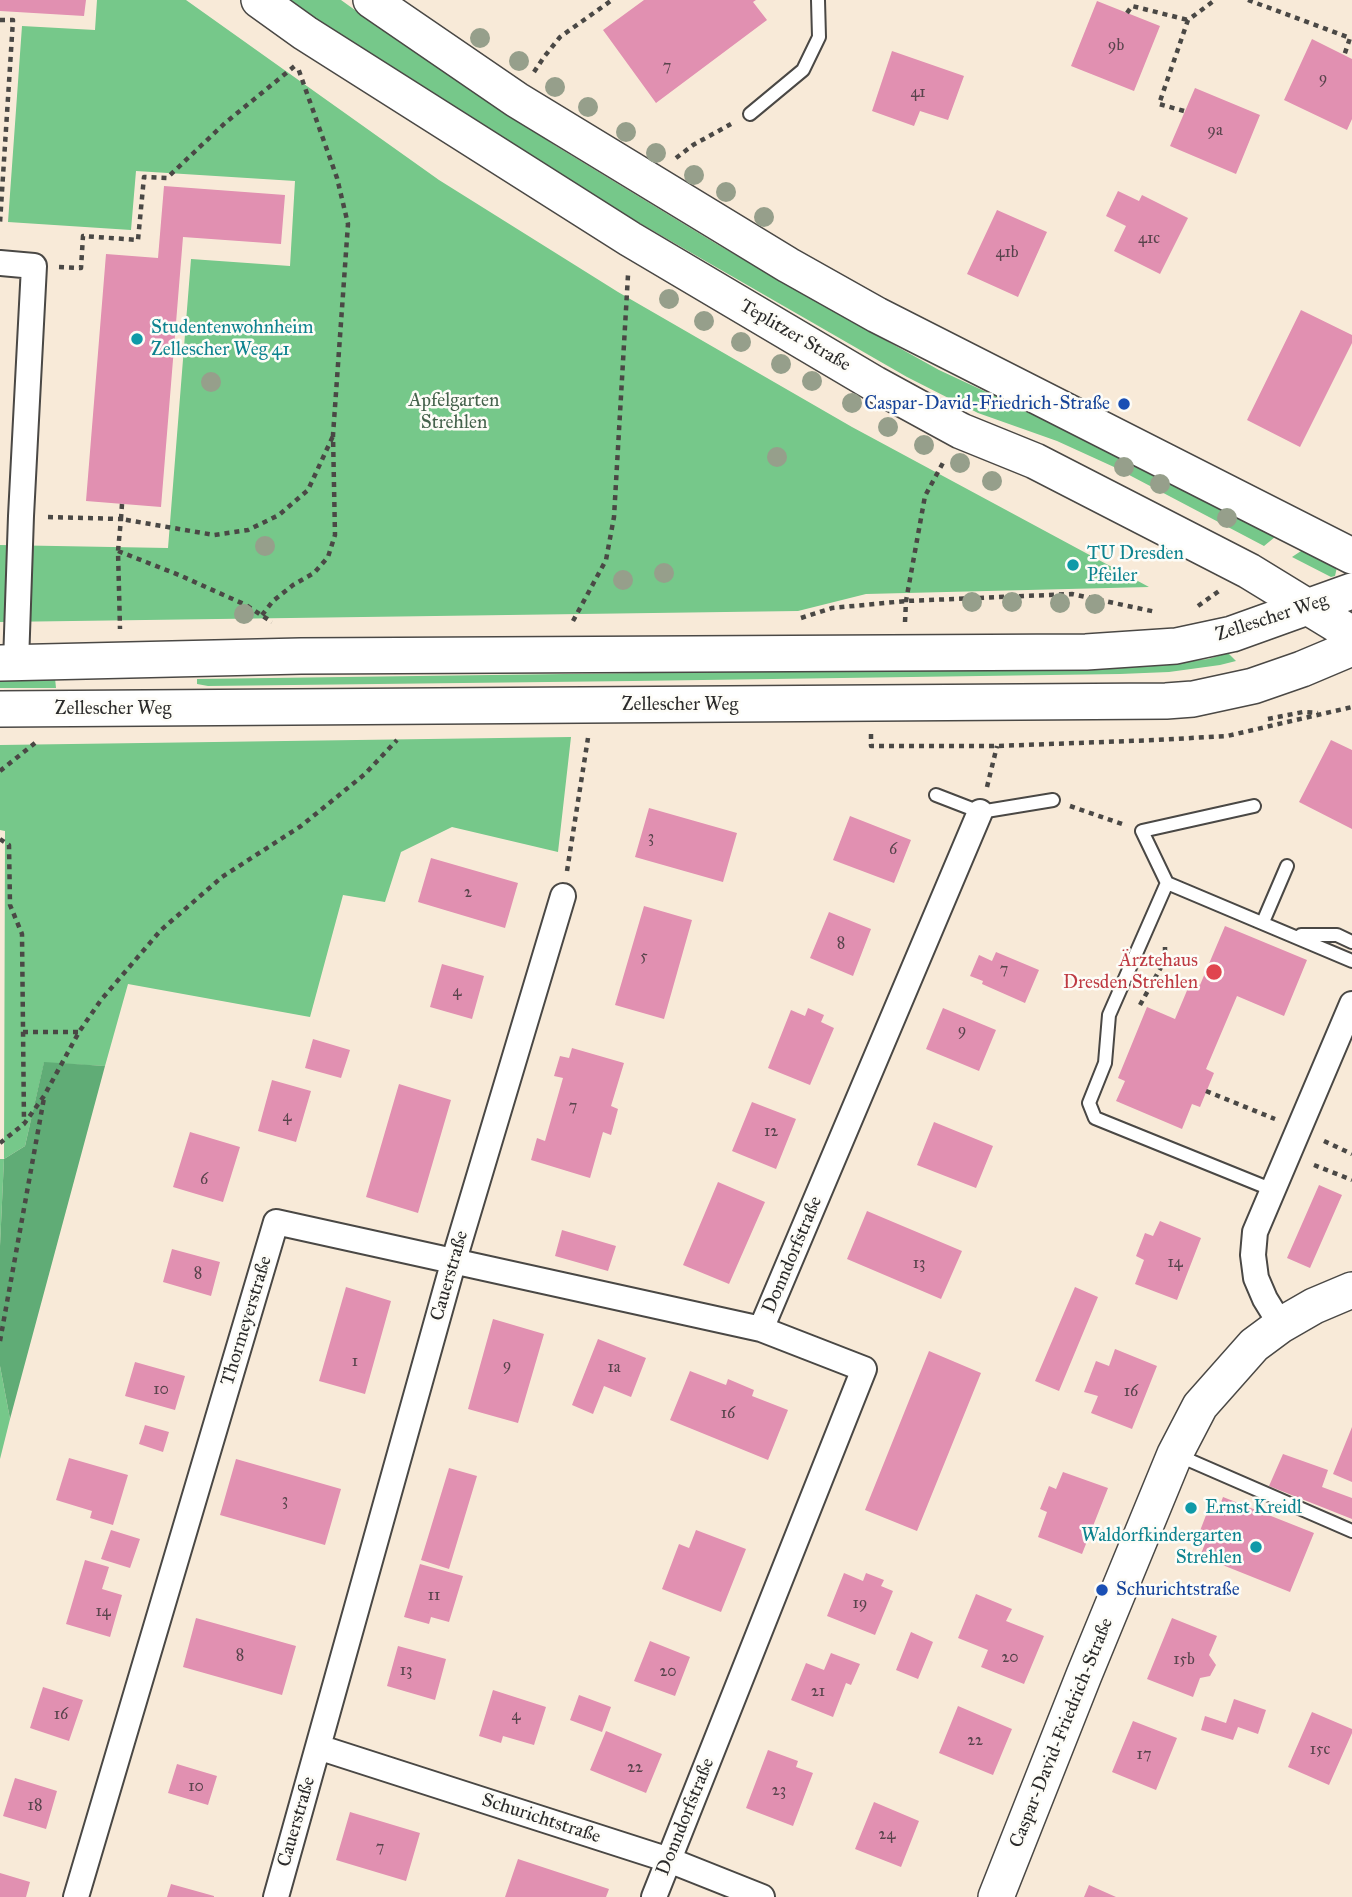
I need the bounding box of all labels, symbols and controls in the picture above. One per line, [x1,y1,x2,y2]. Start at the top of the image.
house number: 9b [1108,36,1124,56]
house number: 7 [663,57,671,77]
house number: 9 [1319,69,1327,89]
house number: 41 [910,83,926,103]
house number: 9a [1207,121,1223,141]
house number: 41c [1138,229,1160,249]
house number: 41b [996,243,1018,263]
street label: Teplitzer Straße [735,295,855,377]
place label: Studentenwohnheim Zellescher Weg 41 [151,317,314,361]
marker: Studentenwohnheim Zellescher Weg 41 [129,331,145,347]
park label: Apfelgarten Strehlen [409,390,499,434]
place label: Caspar-David-Friedrich-Straße [864,393,1110,415]
marker: Caspar-David-Friedrich-Straße [1116,396,1132,412]
place label: TU Dresden Pfeiler [1087,543,1184,587]
marker: TU Dresden Pfeiler [1065,557,1081,573]
street label: Zellescher Weg [1213,589,1331,647]
street label: Zellescher Weg [622,694,738,716]
street label: Zellescher Weg [55,698,171,720]
house number: 3 [648,828,654,848]
house number: 6 [889,840,897,860]
house number: 2 [464,883,472,903]
house number: 8 [837,934,845,954]
house number: 5 [640,947,648,967]
place label: Ärztehaus Dresden Strehlen [1063,950,1198,994]
house number: 7 [1000,960,1008,980]
marker: Ärztehaus Dresden Strehlen [1204,962,1224,982]
house number: 4 [453,982,461,1002]
house number: 9 [958,1021,966,1041]
house number: 7 [569,1097,577,1117]
house number: 4 [283,1107,291,1127]
house number: 12 [764,1122,778,1142]
house number: 6 [200,1170,208,1190]
street label: Donndorfstraße [758,1193,828,1317]
street label: Cauerstraße [426,1228,474,1324]
street label: Thormeyerstraße [216,1253,278,1389]
house number: 14 [1167,1253,1183,1273]
house number: 13 [913,1254,925,1274]
house number: 8 [194,1264,202,1284]
house number: 1 [352,1352,358,1372]
house number: 9 [503,1356,511,1376]
house number: 1a [607,1358,621,1378]
house number: 10 [153,1380,169,1400]
house number: 16 [1124,1382,1138,1402]
house number: 16 [721,1404,735,1424]
house number: 3 [282,1491,288,1511]
place label: Ernst Kreidl [1205,1497,1302,1519]
marker: Ernst Kreidl [1183,1500,1199,1516]
place label: Waldorfkindergarten Strehlen [1081,1525,1242,1569]
marker: Waldorfkindergarten Strehlen [1248,1539,1264,1555]
place label: Schurichtstraße [1116,1579,1240,1601]
marker: Schurichtstraße [1094,1582,1110,1598]
house number: 11 [428,1586,440,1606]
house number: 19 [853,1594,867,1614]
house number: 14 [95,1602,111,1622]
street label: Caspar-David-Friedrich-Straße [1005,1615,1119,1851]
house number: 8 [236,1646,244,1666]
house number: 20 [1001,1648,1019,1668]
house number: 15b [1173,1650,1195,1670]
house number: 13 [400,1661,412,1681]
house number: 20 [659,1662,677,1682]
house number: 21 [811,1682,825,1702]
house number: 16 [54,1705,68,1725]
house number: 4 [512,1706,520,1726]
house number: 22 [967,1731,983,1751]
house number: 15c [1310,1740,1330,1760]
house number: 17 [1137,1745,1151,1765]
street label: Donndorfstraße [652,1755,720,1879]
house number: 22 [627,1758,643,1778]
street label: Cauerstraße [273,1774,321,1870]
house number: 10 [188,1777,204,1797]
house number: 23 [772,1781,786,1801]
street label: Schurichtstraße [479,1789,603,1849]
house number: 18 [28,1796,42,1816]
house number: 24 [879,1825,895,1845]
house number: 7 [376,1838,384,1858]

